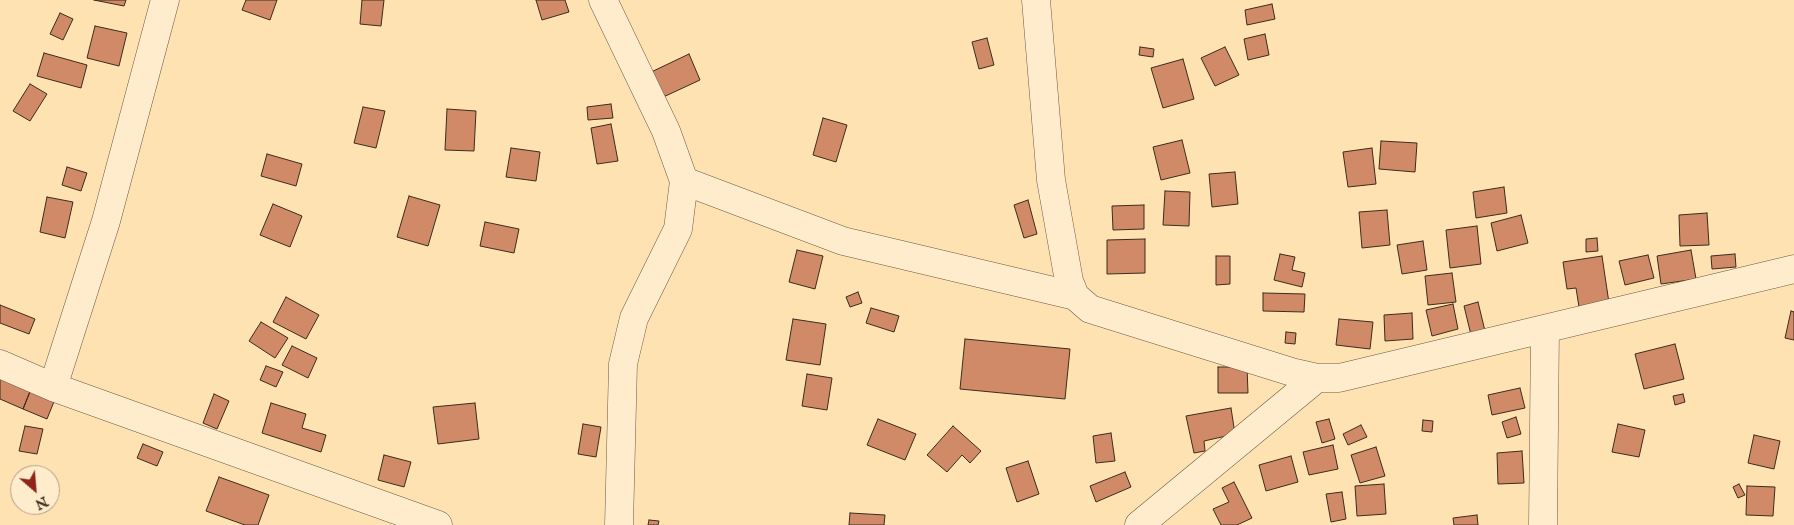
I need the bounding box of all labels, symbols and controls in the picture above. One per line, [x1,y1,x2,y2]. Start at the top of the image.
north arrow [10,465,60,515]
text: N [32,492,51,513]

